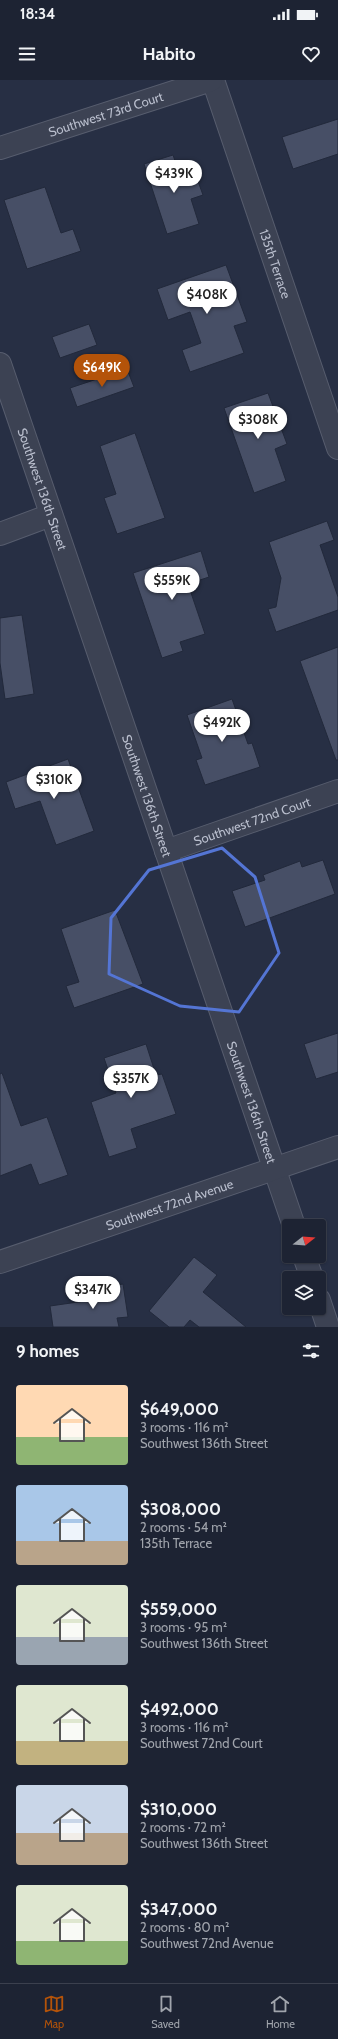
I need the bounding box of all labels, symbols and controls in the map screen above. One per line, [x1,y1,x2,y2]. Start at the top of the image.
text: 18:34 [20,5,55,23]
icon: menu [16,43,38,65]
text: Habito [143,43,195,65]
icon: heart [300,43,322,65]
street label: Southwest 73rd Court [46,88,166,140]
pin: $439K [146,160,202,194]
text: $439K [155,165,193,181]
street label: 135th Terrace [256,227,295,301]
pin: $408K [179,281,235,315]
text: $408K [187,286,227,302]
pin: $649K [74,354,130,388]
text: $649K [83,359,121,375]
pin: $308K [230,406,286,440]
text: $308K [238,411,278,427]
street label: Southwest 136th Street [14,426,71,553]
pin: $559K [144,567,200,601]
text: $559K [154,572,190,588]
pin: $492K [194,709,250,743]
text: $492K [203,714,241,730]
street label: Southwest 136th Street [119,732,176,859]
pin: $310K [26,766,82,800]
text: $310K [36,771,72,787]
street label: Southwest 72nd Court [191,793,313,849]
street label: Southwest 136th Street [224,1039,280,1166]
pin: $357K [103,1065,159,1099]
text: $357K [113,1070,149,1086]
street label: Southwest 72nd Avenue [104,1175,236,1233]
north arrow [282,1219,326,1263]
map controls [282,1219,326,1315]
button: layers [282,1271,326,1315]
pin: $347K [65,1276,121,1310]
text: $347K [74,1281,112,1297]
icon: filters [300,1340,322,1362]
text: 9 homes [16,1341,79,1361]
text: $649,000 [140,1399,219,1419]
icon: home [48,1401,96,1449]
text: 3 rooms · 116 m² [140,1419,228,1435]
text: Southwest 136th Street [140,1435,268,1451]
text: $308,000 [140,1499,221,1519]
icon: home [48,1501,96,1549]
text: 2 rooms · 54 m² [140,1519,227,1535]
text: 135th Terrace [140,1535,212,1551]
text: $559,000 [140,1599,217,1619]
icon: home [48,1601,96,1649]
text: 3 rooms · 95 m² [140,1619,227,1635]
text: Southwest 136th Street [140,1635,268,1651]
text: $492,000 [140,1699,219,1719]
icon: home [48,1701,96,1749]
text: 3 rooms · 116 m² [140,1719,228,1735]
text: Southwest 72nd Court [140,1735,263,1751]
text: $310,000 [140,1799,217,1819]
icon: home [48,1801,96,1849]
text: 2 rooms · 72 m² [140,1819,226,1835]
text: Southwest 136th Street [140,1835,268,1851]
text: $347,000 [140,1899,217,1919]
icon: home [48,1901,96,1949]
text: 2 rooms · 80 m² [140,1919,229,1935]
text: Southwest 72nd Avenue [140,1935,274,1951]
tab: Map [43,1993,65,2031]
tab: Saved [151,1993,180,2031]
tab: Home [266,1993,295,2031]

